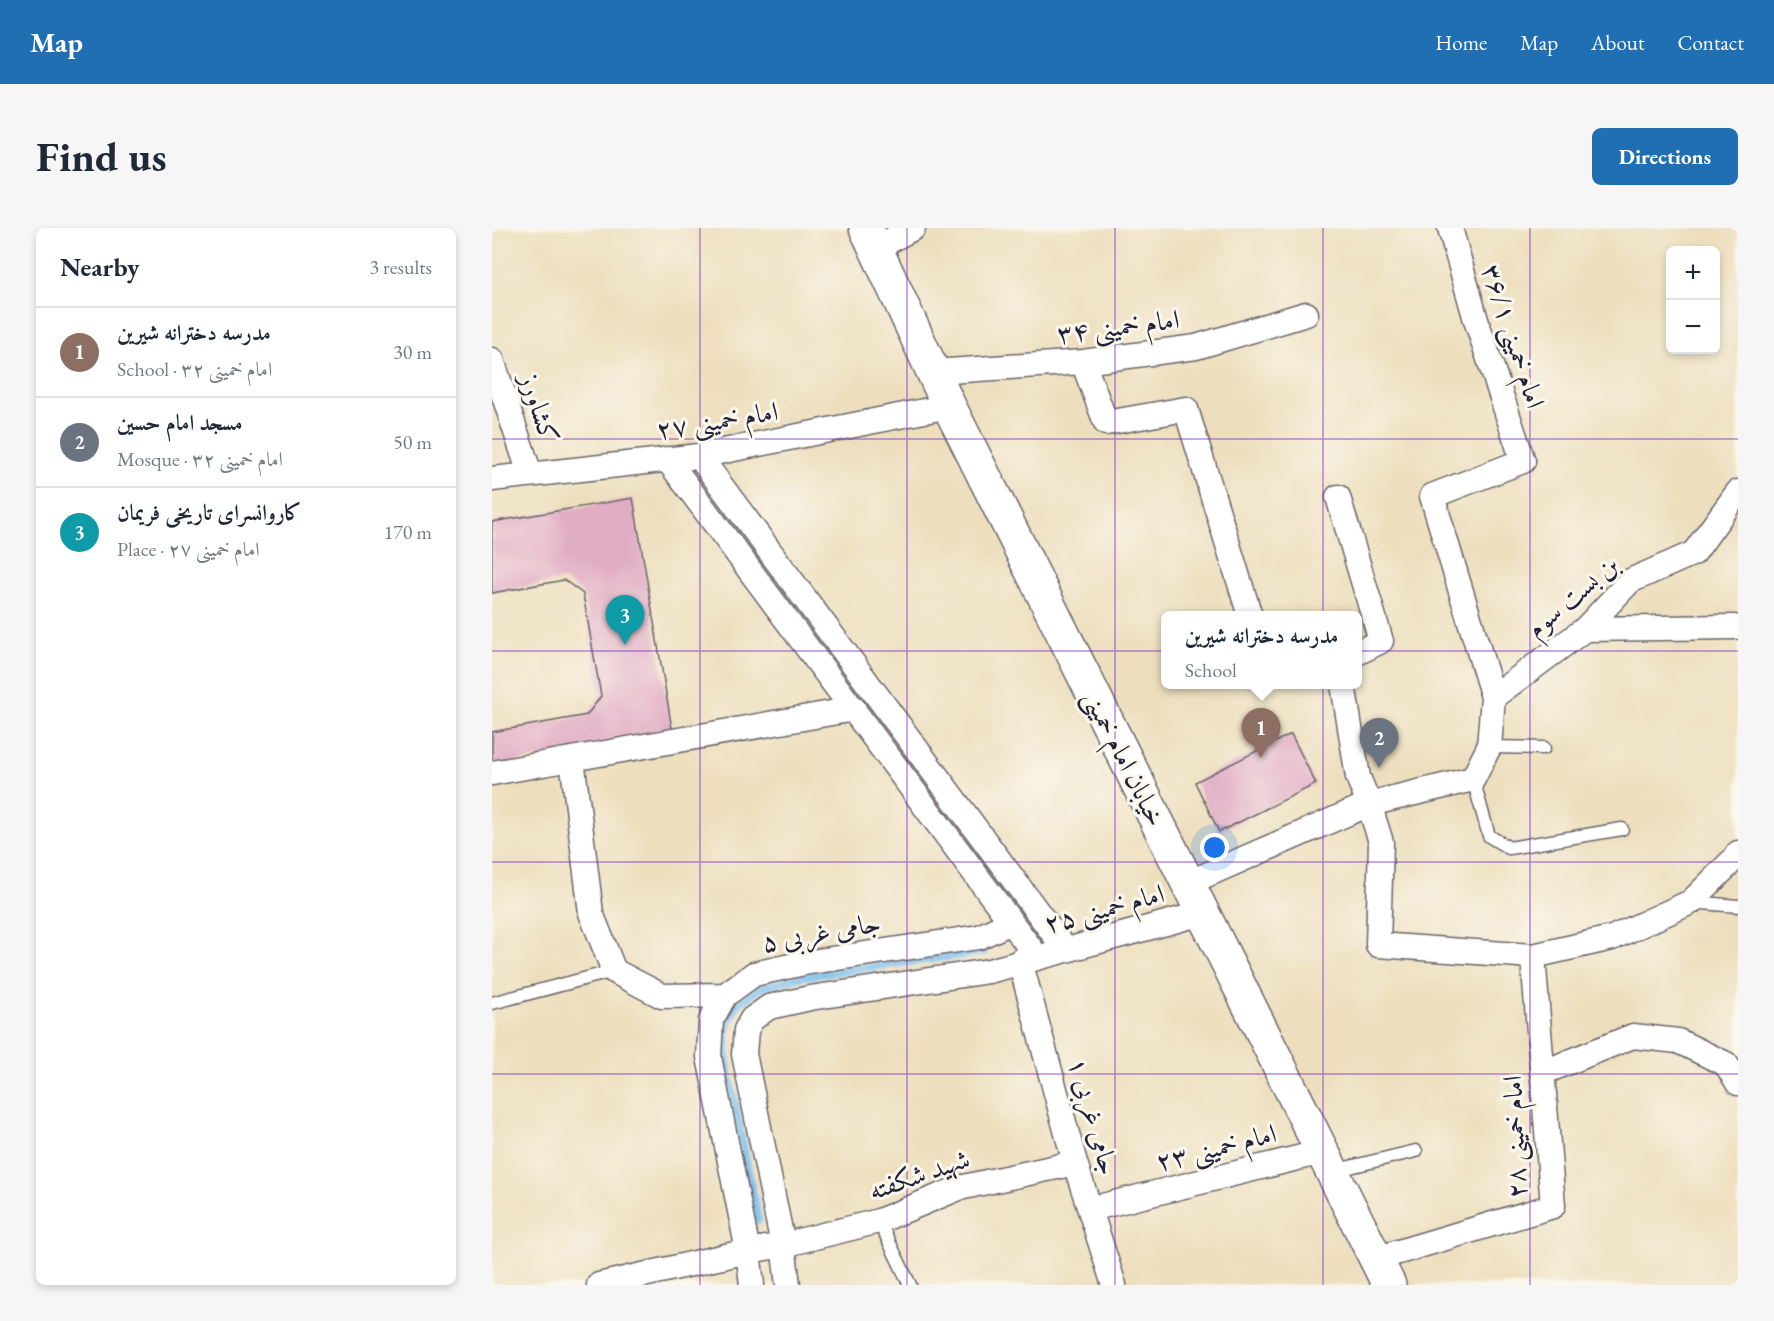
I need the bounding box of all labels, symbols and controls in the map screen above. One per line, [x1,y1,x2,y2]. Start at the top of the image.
text: Map [30,24,83,60]
text: Home [1435,29,1487,56]
text: Map [1520,29,1558,56]
text: About [1591,29,1644,56]
text: Contact [1677,29,1744,56]
button: Directions [1592,128,1738,185]
text: Find us [36,129,167,184]
map controls [1666,246,1720,354]
button: + [1666,246,1720,300]
text: Nearby [60,250,140,284]
text: 3 results [369,254,432,280]
street label: امام خمینی ۳۶/۱ [1469,259,1554,414]
button: − [1666,300,1720,354]
street label: امام خمینی ۳۴ [1055,301,1182,357]
text: مدرسه دخترانه شیرین [117,318,271,347]
text: 1 [74,339,85,365]
text: 30 m [393,339,432,365]
text: School · امام خمینی ۳۲ [117,356,272,382]
street label: کشاورز [511,366,568,447]
street label: امام خمینی ۲۷ [653,393,781,453]
text: مسجد امام حسین [117,408,243,437]
text: 2 [74,429,85,455]
text: 50 m [393,429,432,455]
text: Mosque · امام خمینی ۳۲ [117,446,283,472]
text: کاروانسرای تاریخی فریمان [117,498,302,527]
text: 3 [74,519,85,545]
text: 170 m [384,519,432,545]
text: Place · امام خمینی ۲۷ [117,536,260,562]
street label: بن بست سوم [1518,547,1630,650]
pin: 3 [606,596,644,645]
popup [1161,611,1362,689]
text: مدرسه دخترانه شیرین [1185,621,1338,650]
text: School [1185,657,1237,683]
street label: خیابان امام خمینی [1070,684,1174,835]
pin: 1 [1242,708,1280,758]
pin: 2 [1360,718,1398,768]
your location [1200,833,1229,862]
street label: امام خمینی ۲۵ [1040,875,1170,947]
street label: جامی غربی ۵ [759,904,884,962]
street label: جامی غربی ۱ [1059,1053,1127,1179]
street label: امام خمینی ۲۸ [1494,1075,1540,1199]
street label: امام خمینی ۲۳ [1152,1115,1281,1185]
street label: شهید شکفته [864,1140,974,1208]

